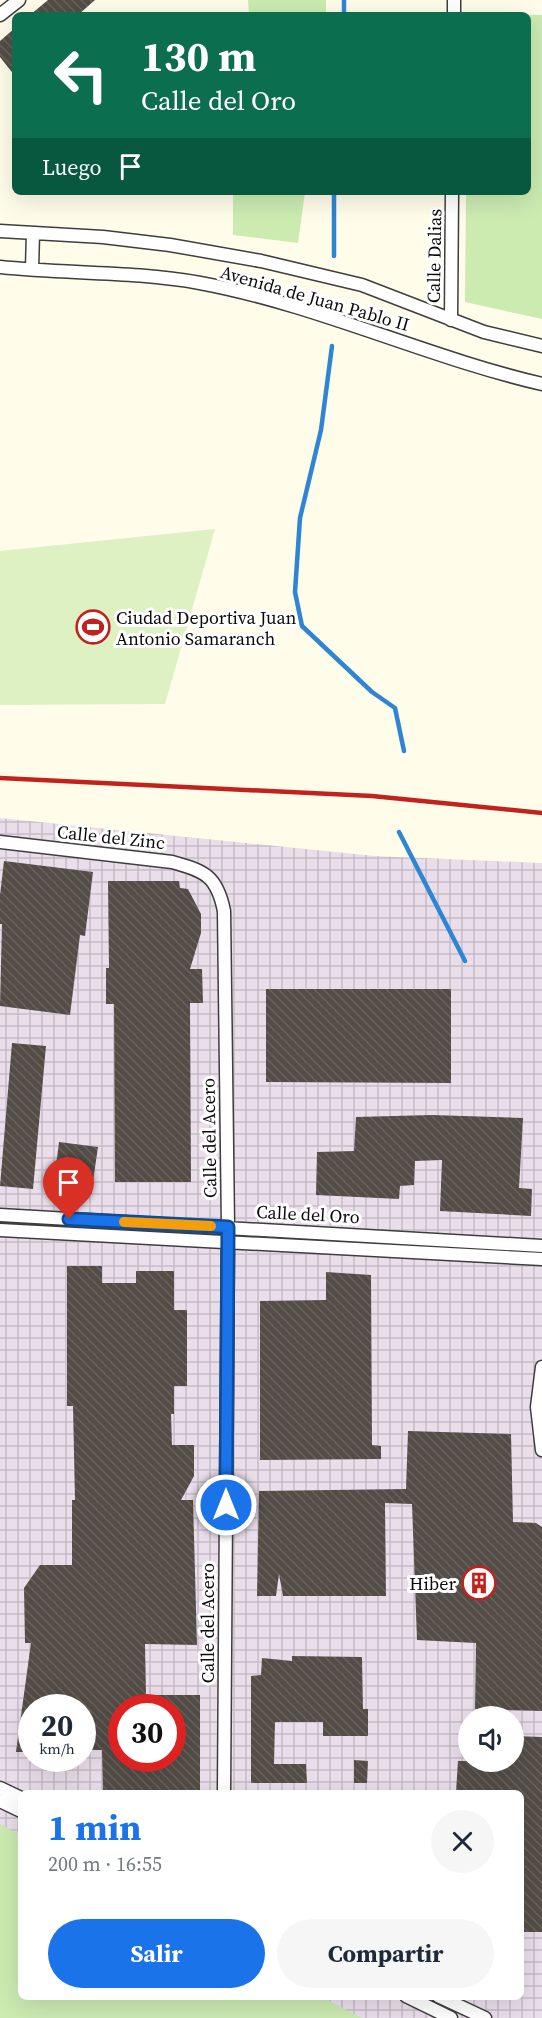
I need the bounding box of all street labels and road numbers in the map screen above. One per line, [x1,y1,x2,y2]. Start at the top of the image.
street label: Calle Dalias [421,208,447,303]
street label: Avenida de Juan Pablo II [218,259,412,337]
street label: Calle del Zinc [56,819,166,855]
street label: Calle del Acero [195,1078,223,1198]
street label: Calle del Oro [256,1199,360,1229]
street label: Calle del Acero [195,1563,220,1683]

